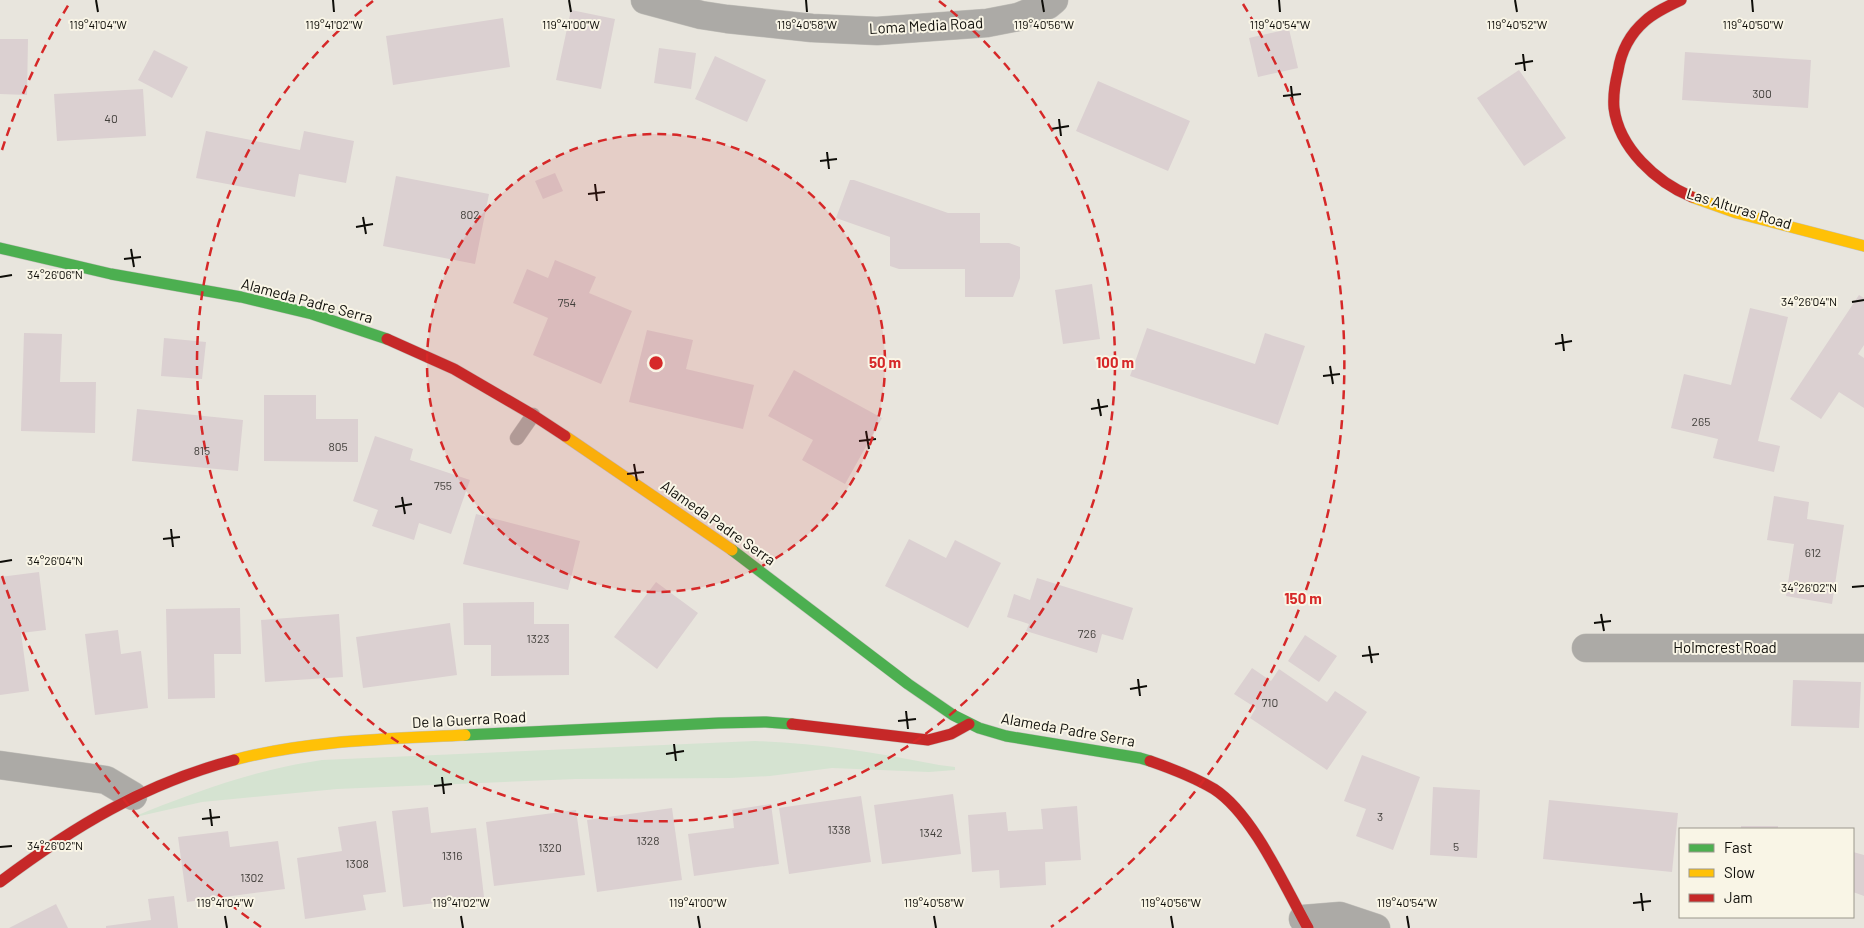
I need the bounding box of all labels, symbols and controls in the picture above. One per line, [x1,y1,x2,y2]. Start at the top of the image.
street label: Loma Media Road [868,13,984,37]
text: 119°41'04"W [69,17,127,31]
text: 119°41'02"W [305,17,363,31]
text: 119°41'00"W [542,17,600,31]
text: 119°40'58"W [777,17,838,31]
text: 119°40'56"W [1014,17,1075,31]
text: 119°40'54"W [1250,17,1311,31]
text: 119°40'52"W [1487,17,1548,31]
text: 119°40'50"W [1723,17,1784,31]
house number: 300 [1752,86,1772,100]
house number: 40 [104,111,118,125]
street label: Las Alturas Road [1685,184,1794,233]
house number: 802 [460,207,480,221]
text: 34°26'06"N [27,267,83,281]
street label: Alameda Padre Serra [239,274,375,326]
text: 34°26'04"N [1781,294,1837,308]
house number: 754 [558,295,576,309]
text: 50 m [869,353,901,371]
text: 100 m [1096,353,1134,371]
centre of rings [647,354,665,372]
house number: 265 [1692,414,1710,428]
house number: 805 [328,439,348,453]
house number: 815 [194,443,210,457]
street label: Alameda Padre Serra [658,476,779,568]
house number: 755 [434,478,452,492]
house number: 612 [1805,545,1821,559]
text: 34°26'04"N [27,553,83,567]
text: 34°26'02"N [1781,580,1837,594]
text: 150 m [1284,589,1322,607]
house number: 726 [1078,626,1096,640]
house number: 1323 [527,631,549,645]
street label: Holmcrest Road [1673,638,1777,656]
house number: 710 [1262,695,1278,709]
street label: De la Guerra Road [411,707,527,731]
street label: Alameda Padre Serra [1000,708,1137,750]
house number: 3 [1377,809,1383,823]
house number: 1338 [828,822,850,836]
house number: 1342 [919,825,943,839]
legend [1679,828,1854,918]
house number: 1328 [636,833,660,847]
text: 34°26'02"N [27,838,83,852]
text: Fast [1724,838,1752,856]
house number: 5 [1453,839,1459,853]
house number: 1320 [538,840,562,854]
house number: 1316 [442,848,462,862]
house number: 1308 [345,856,369,870]
text: Slow [1724,863,1755,881]
house number: 1302 [240,870,264,884]
text: Jam [1724,888,1753,906]
text: 119°41'04"W [196,895,254,909]
text: 119°41'02"W [432,895,490,909]
text: 119°41'00"W [669,895,727,909]
text: 119°40'58"W [904,895,965,909]
text: 119°40'56"W [1141,895,1202,909]
text: 119°40'54"W [1377,895,1438,909]

